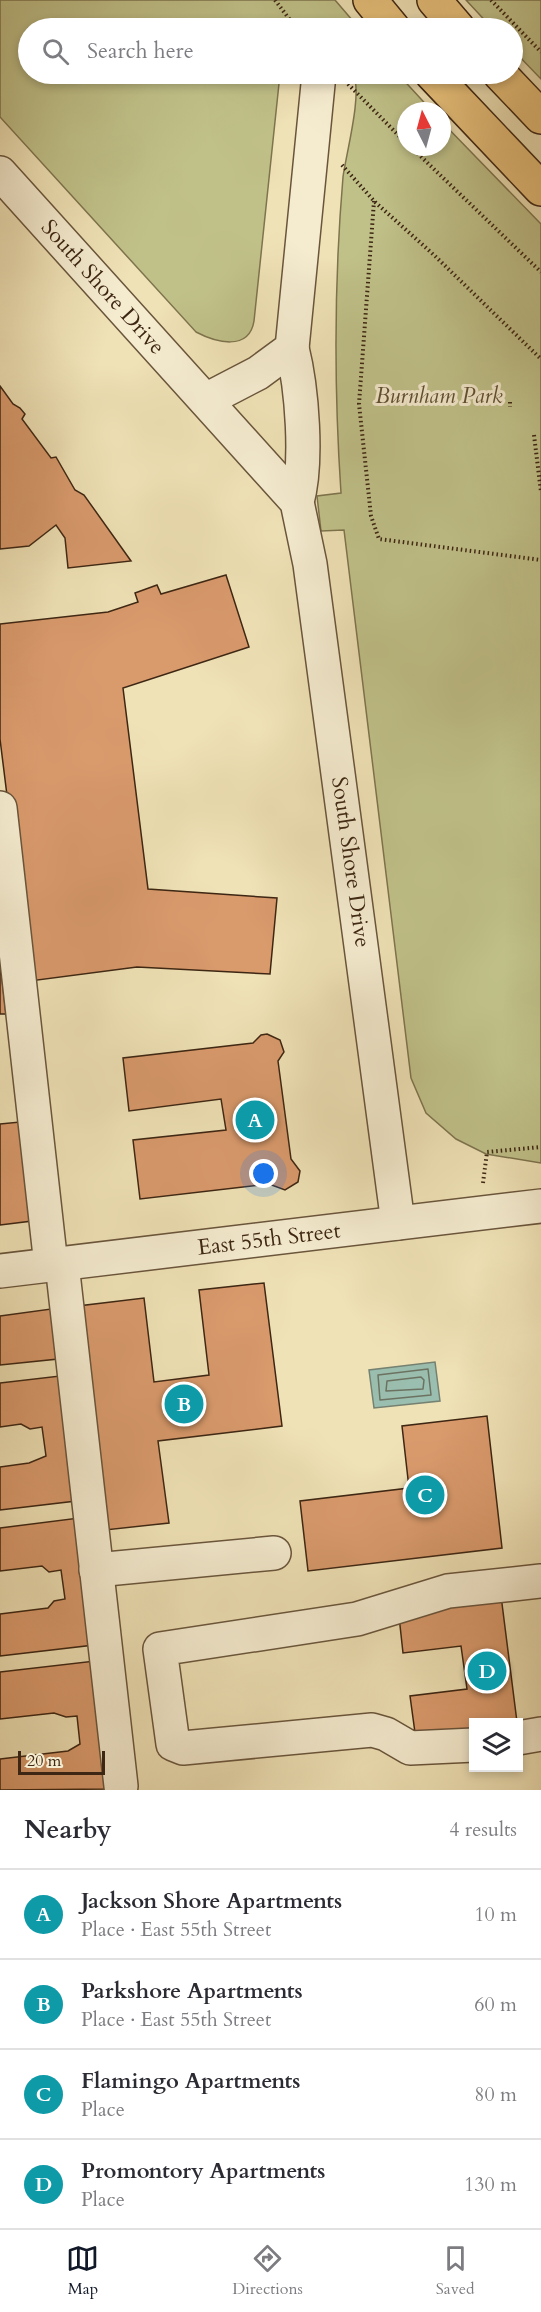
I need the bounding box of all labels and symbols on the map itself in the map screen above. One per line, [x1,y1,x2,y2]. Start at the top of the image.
north arrow [397,102,451,156]
street label: South Shore Drive [34,213,172,361]
park label: Burnham Park [375,381,503,411]
street label: South Shore Drive [324,775,378,949]
pin: A [236,1098,274,1142]
your location [249,1159,278,1188]
street label: East 55th Street [196,1215,342,1263]
pin: B [164,1382,204,1426]
pin: C [406,1472,444,1518]
pin: D [468,1648,506,1694]
scale bar [18,1748,105,1776]

